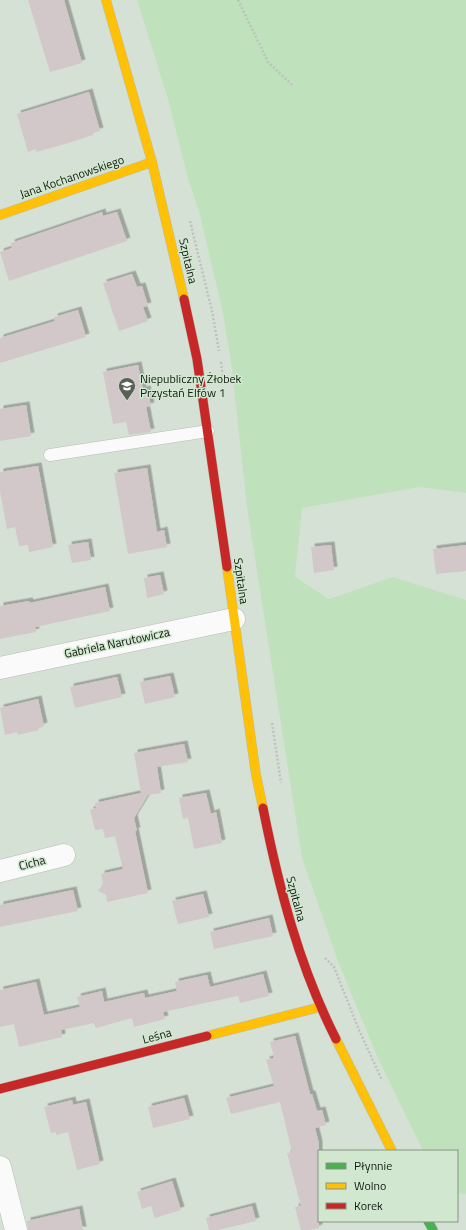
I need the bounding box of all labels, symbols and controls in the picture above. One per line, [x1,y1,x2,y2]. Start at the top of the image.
street label: Jana Kochanowskiego [17,150,127,203]
street label: Szpitalna [174,236,203,286]
place label: Niepubliczny Żłobek Przystań Elfów 1 [140,369,242,402]
school or university icon: Niepubliczny Żłobek Przystań Elfów 1 [117,376,137,401]
street label: Szpitalna [229,557,254,605]
street label: Gabriela Narutowicza [62,622,171,663]
street label: Cicha [17,850,47,875]
street label: Szpitalna [281,874,312,924]
street label: Leśna [140,1022,174,1049]
legend [318,1150,458,1222]
text: Płynnie [354,1156,392,1175]
text: Wolno [354,1176,386,1195]
text: Korek [354,1196,383,1215]

